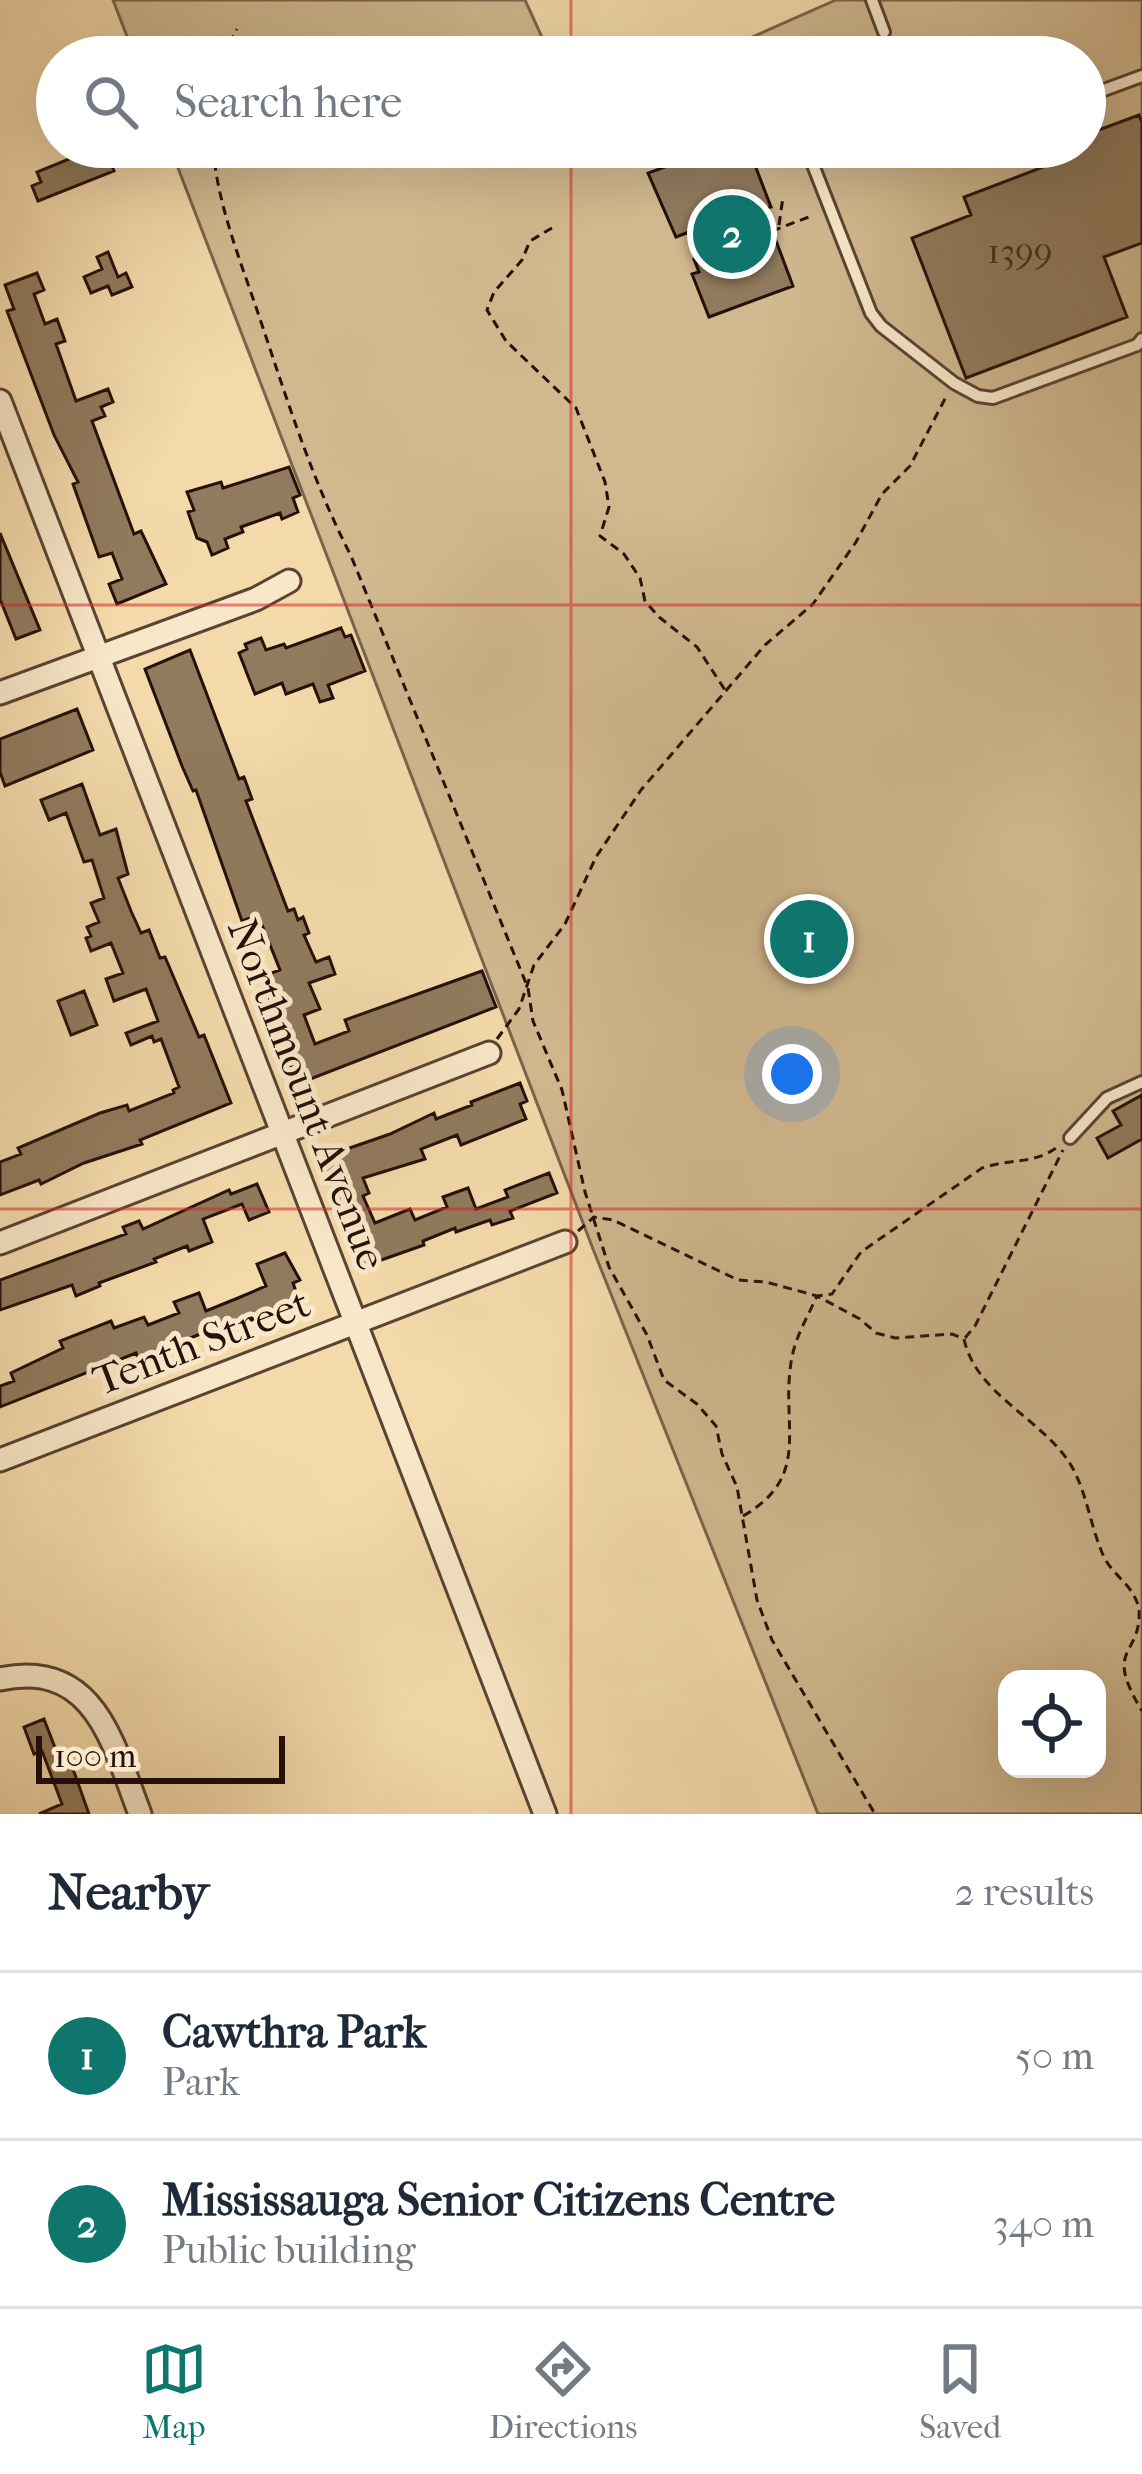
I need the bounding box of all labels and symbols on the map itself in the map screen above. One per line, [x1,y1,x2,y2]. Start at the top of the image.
pin: 2 [693,189,771,279]
house number: 1399 [987,230,1053,272]
pin: 1 [770,894,848,984]
street label: Northmount Avenue [217,912,396,1277]
your location [762,1044,822,1104]
street label: Tenth Street [86,1279,317,1406]
scale bar [36,1730,285,1783]

